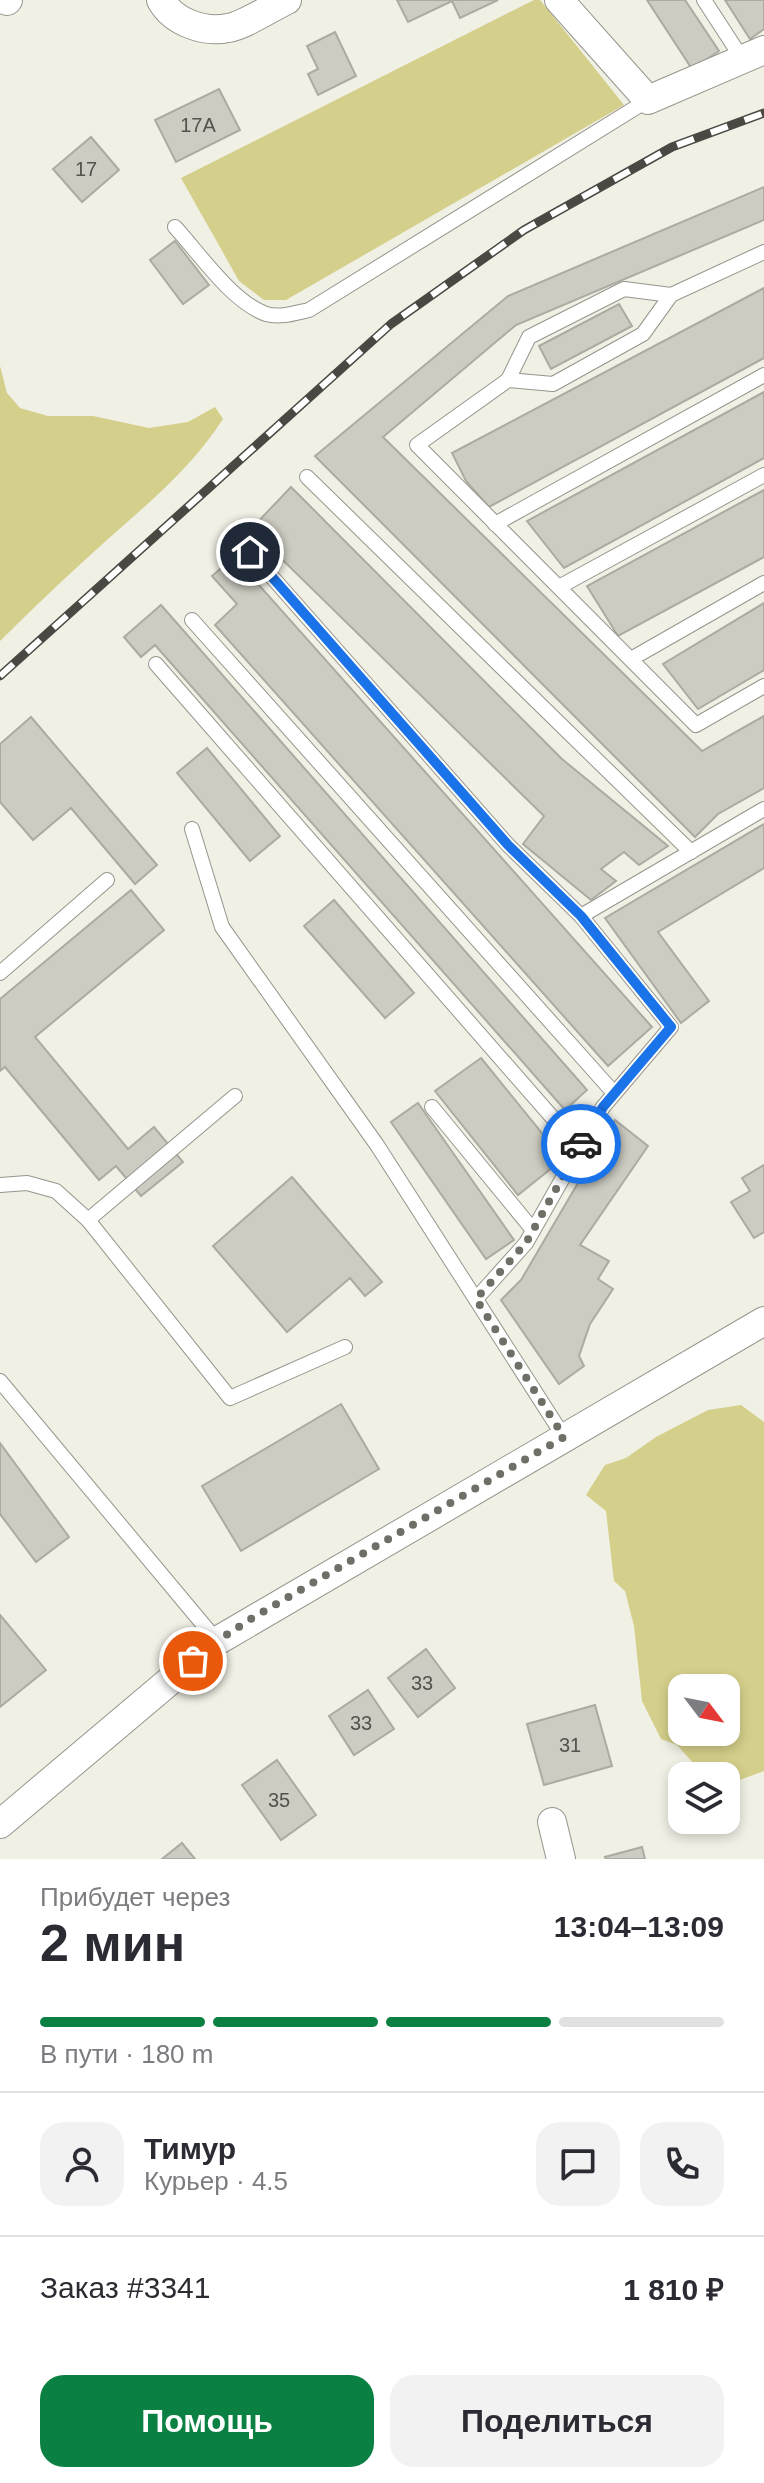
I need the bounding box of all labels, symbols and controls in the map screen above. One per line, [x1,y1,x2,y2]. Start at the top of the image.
house number: 17А [180,114,216,136]
house number: 17 [75,158,97,180]
pin [216,518,284,586]
icon: home [228,530,272,574]
courier [541,1104,621,1184]
icon: car [559,1122,603,1166]
pin [159,1627,227,1695]
icon: bag [171,1639,215,1683]
house number: 33 [411,1672,433,1694]
north arrow [668,1674,740,1746]
map controls [668,1674,740,1834]
house number: 33 [350,1712,372,1734]
house number: 31 [559,1734,581,1756]
button: layers [668,1762,740,1834]
house number: 35 [268,1789,290,1811]
text: Прибудет через [40,1882,230,1912]
text: 13:04–13:09 [554,1910,724,1943]
text: 2 мин [40,1914,185,1972]
text: В пути · 180 m [40,2039,213,2069]
button: person [40,2122,124,2206]
button: chat [536,2122,620,2206]
button: phone [640,2122,724,2206]
text: Тимур [144,2132,236,2165]
text: Курьер · 4.5 [144,2166,288,2196]
text: Заказ #3341 [40,2271,210,2304]
text: 1 810 ₽ [623,2273,724,2306]
button: Помощь [40,2375,374,2467]
button: Поделиться [390,2375,724,2467]

